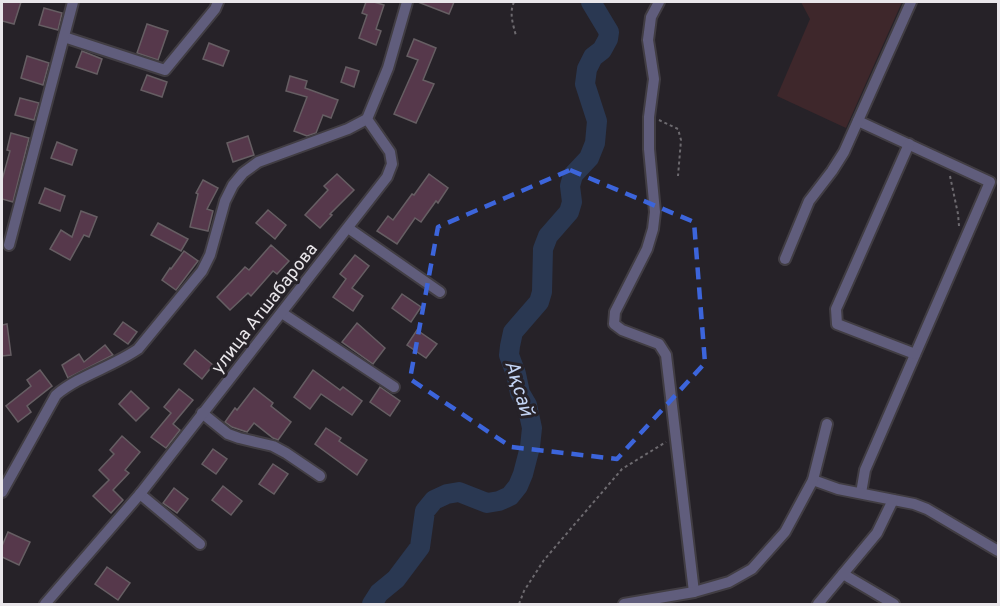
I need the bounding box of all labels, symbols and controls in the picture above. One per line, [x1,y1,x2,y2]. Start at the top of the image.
street label: улица Атшабарова [207,239,323,379]
water label: Ақсай [497,358,539,421]

